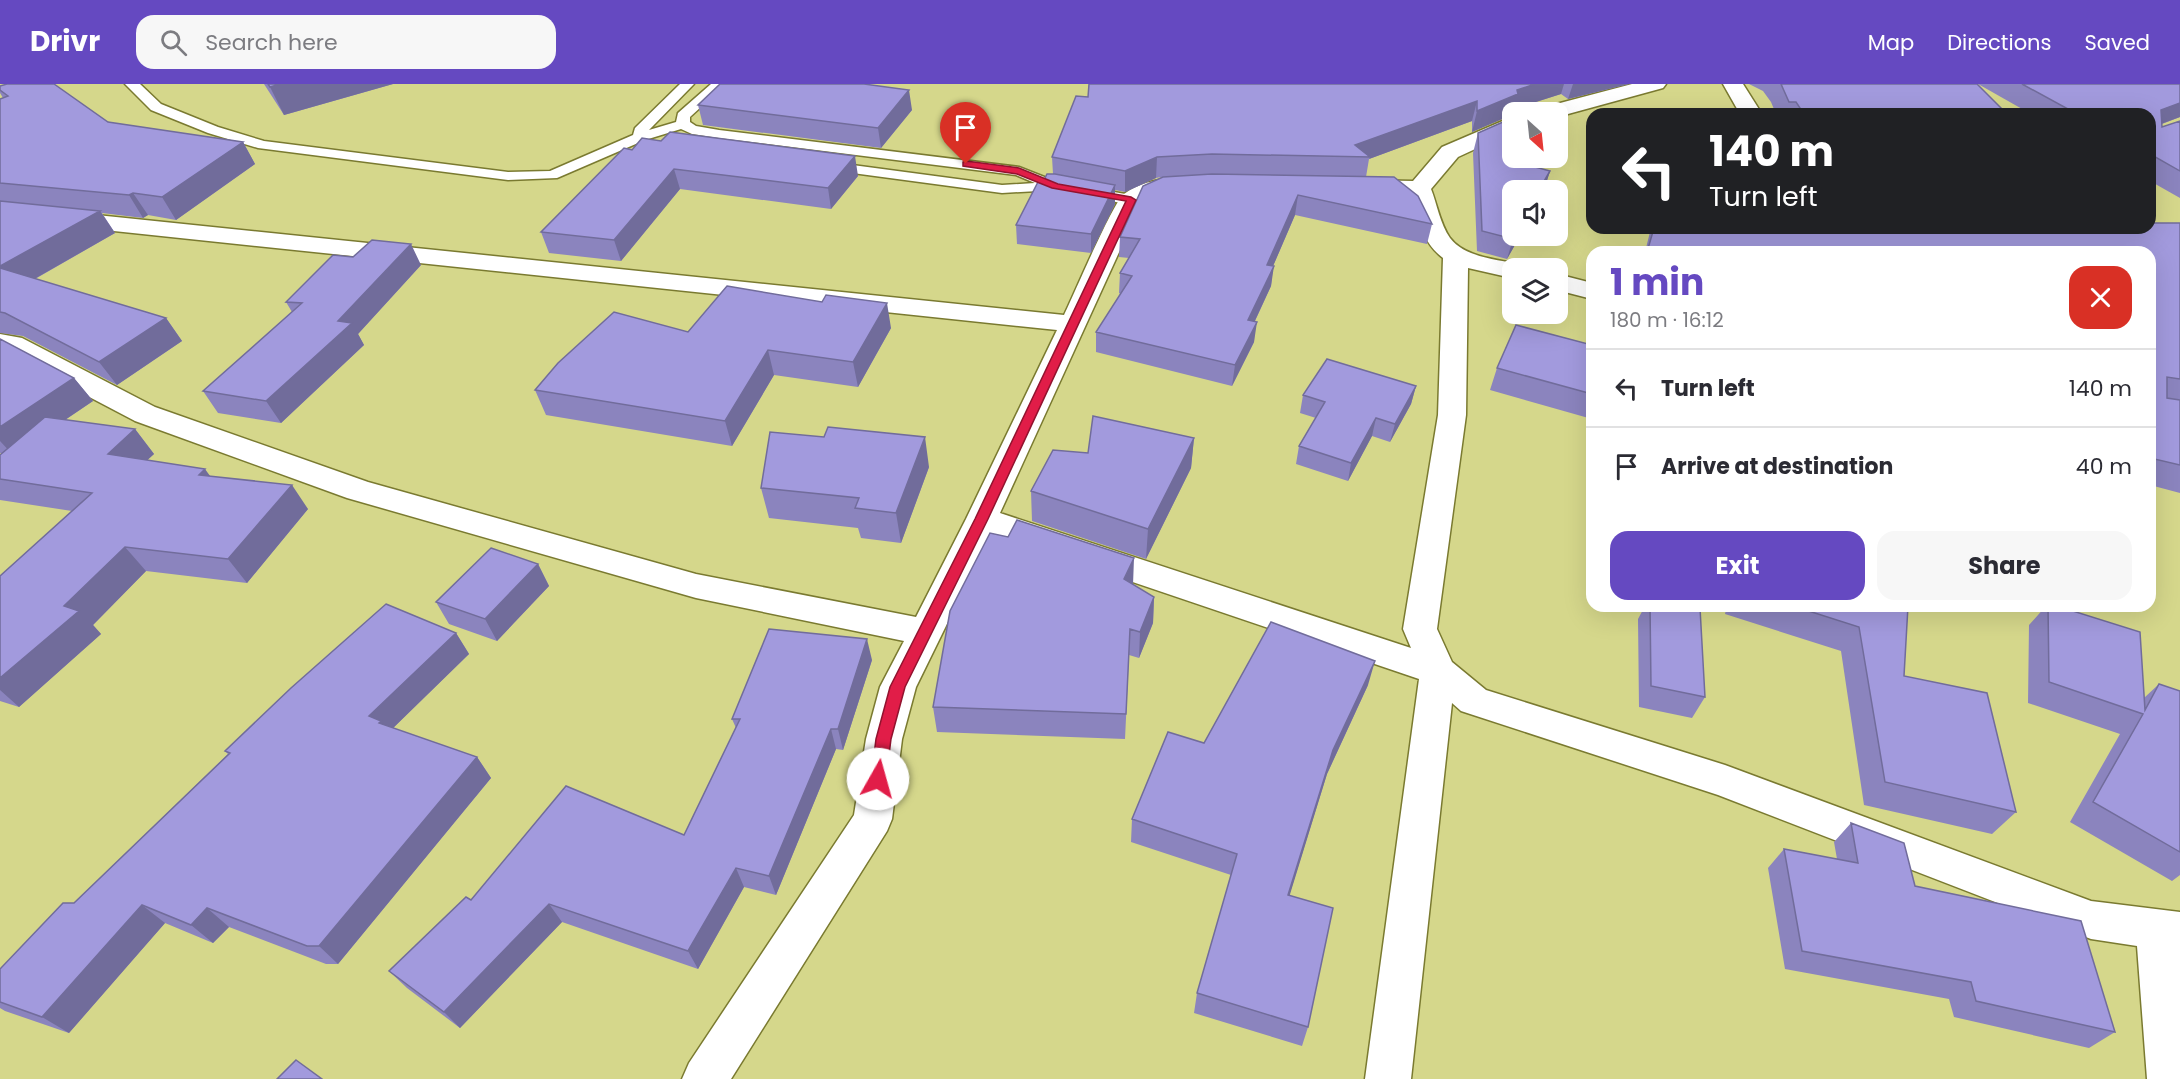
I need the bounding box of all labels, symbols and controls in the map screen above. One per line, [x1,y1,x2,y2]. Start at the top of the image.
search box [136,15,556,69]
text: Drivr [30,22,100,61]
icon: search [157,26,190,59]
text: Search here [205,27,338,58]
text: Map [1868,28,1914,57]
text: Directions [1947,28,2051,57]
text: Saved [2084,28,2150,57]
pin [940,102,991,164]
north arrow [1502,102,1568,168]
map controls [1502,102,1568,324]
icon: arrive [949,111,982,144]
text: 140 m [1709,122,1834,181]
icon: left [1610,132,1688,210]
text: Turn left [1709,178,1818,215]
button: sound [1502,180,1568,246]
text: 1 min [1610,257,1704,308]
button: layers [1502,258,1568,324]
button: close [2069,266,2132,329]
text: 180 m · 16:12 [1610,306,1724,334]
icon: left [1610,372,1643,405]
text: Turn left [1661,373,1755,404]
text: 140 m [2069,373,2132,404]
icon: arrive [1610,450,1643,483]
text: Arrive at destination [1661,451,1893,482]
text: 40 m [2076,451,2132,482]
button: Exit [1610,531,1865,600]
button: Share [1877,531,2132,600]
position arrow [846,747,910,811]

